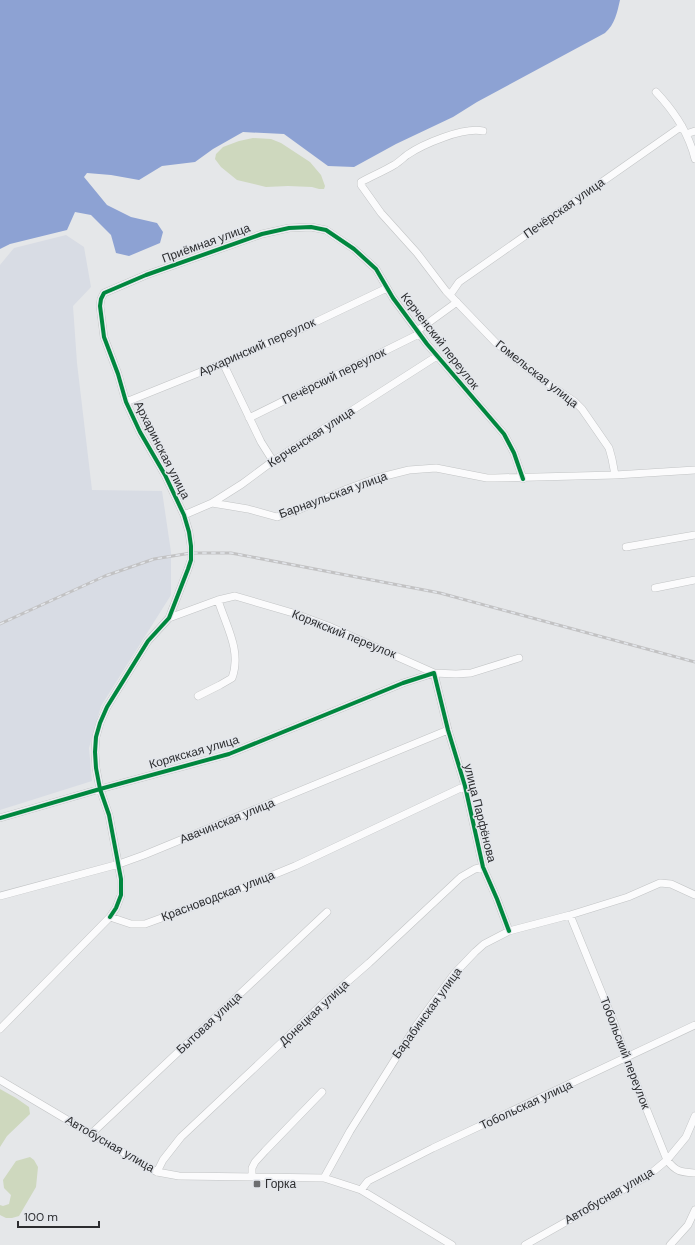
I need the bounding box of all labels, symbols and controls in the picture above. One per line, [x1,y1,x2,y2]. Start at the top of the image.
street label: Печёрская улица [520,174,608,242]
street label: Приёмная улица [160,219,253,266]
street label: Керченский переулок [397,289,483,393]
street label: Архаринский переулок [196,314,319,380]
street label: Гомельская улица [492,337,582,412]
street label: Печёрский переулок [279,344,389,408]
street label: Архаринская улица [130,398,194,502]
street label: Керченская улица [264,403,358,471]
street label: Барнаульская улица [277,468,390,522]
street label: Корякский переулок [289,606,399,663]
street label: Корякская улица [147,731,241,773]
street label: улица Парфёнова [460,762,500,864]
street label: Авачинская улица [177,795,277,847]
street label: Красноводская улица [159,867,277,925]
street label: Барабинская улица [389,964,466,1062]
street label: Донецкая улица [276,976,353,1050]
street label: Бытовая улица [173,988,245,1058]
street label: Тобольский переулок [596,995,654,1112]
street label: Тобольская улица [477,1076,575,1133]
street label: Автобусная улица [62,1112,158,1176]
street label: Автобусная улица [561,1164,657,1228]
place label: Горка [265,1176,297,1192]
marker: Горка [252,1179,262,1189]
scale bar [18,1203,99,1229]
text: 100 m [24,1209,58,1225]

